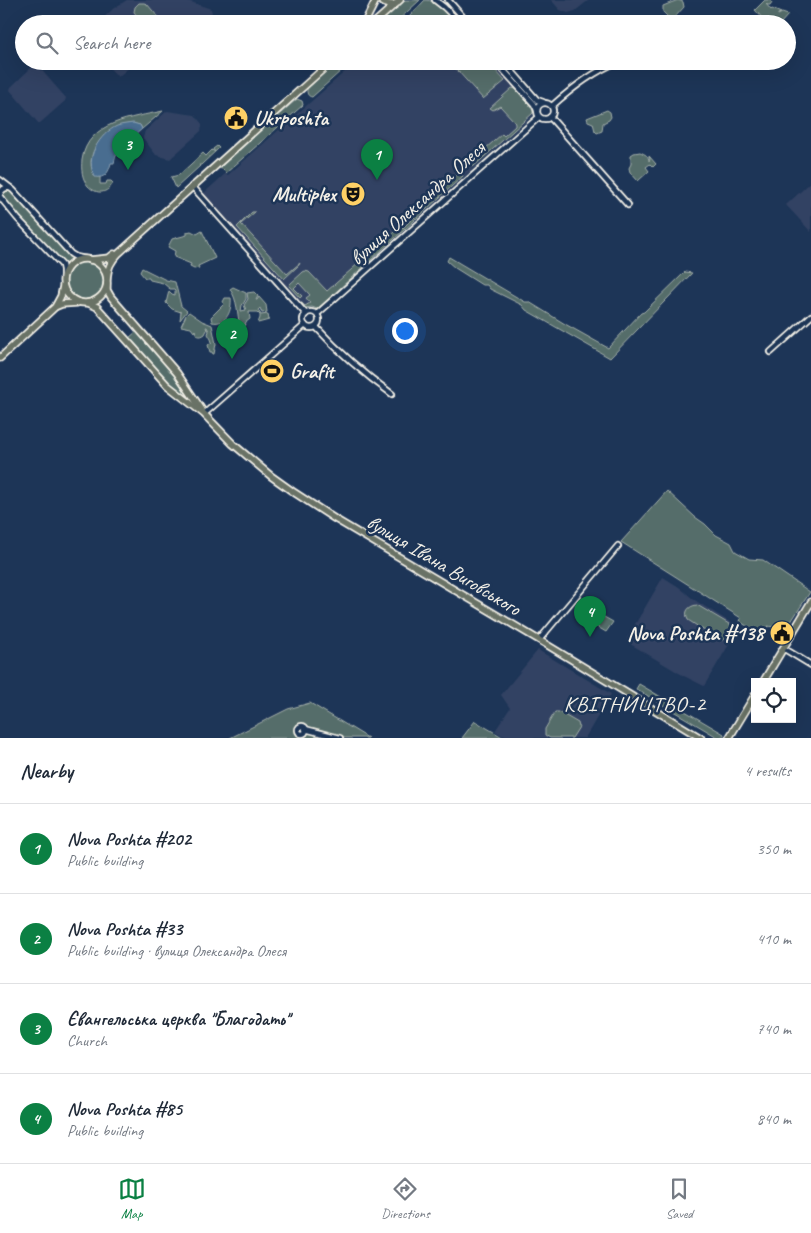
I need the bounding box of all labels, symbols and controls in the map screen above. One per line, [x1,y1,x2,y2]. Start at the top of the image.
search box [15,15,796,70]
icon: search [33,29,61,57]
text: Search here [73,31,150,55]
public building icon: Ukrposhta [223,105,249,131]
place label: Ukrposhta [254,105,330,131]
pin: 3 [112,129,144,170]
street label: вулиця Олександра Олеся [344,134,491,271]
pin: 1 [361,139,393,180]
place label: Multiplex [272,181,338,207]
theatre icon: Multiplex [340,181,366,207]
pin: 2 [216,318,248,359]
your location [392,318,418,344]
sports icon: Grafit [259,358,285,384]
place label: Grafit [290,358,337,384]
street label: вулиця Івана Виговського [362,509,527,622]
pin: 4 [574,596,606,637]
place label: Nova Poshta #138 [627,620,767,646]
public building icon: Nova Poshta #138 [769,620,795,646]
map controls [751,678,796,723]
button: locate [751,678,796,723]
district label: КВІТНИЦТВО-2 [564,690,707,718]
text: Nearby [20,758,73,784]
text: 4 results [744,761,791,781]
text: Nova Poshta #202 [67,827,191,851]
text: 1 [32,839,40,859]
text: 350 m [757,839,791,859]
text: Public building [67,851,143,871]
text: Nova Poshta #33 [67,917,182,941]
text: 2 [32,929,40,949]
text: 410 m [757,929,791,949]
text: Public building · вулиця Олександра Олеся [67,941,286,961]
text: Євангельська церква ''Благодать'' [67,1007,289,1031]
text: 3 [32,1019,40,1039]
text: 740 m [757,1019,791,1039]
text: Church [67,1031,107,1051]
text: Nova Poshta #85 [67,1097,182,1121]
text: 4 [32,1109,40,1129]
text: 840 m [757,1109,791,1129]
text: Public building [67,1121,143,1141]
tab: Map [118,1175,146,1222]
tab: Directions [381,1175,430,1222]
tab: Saved [665,1175,693,1222]

